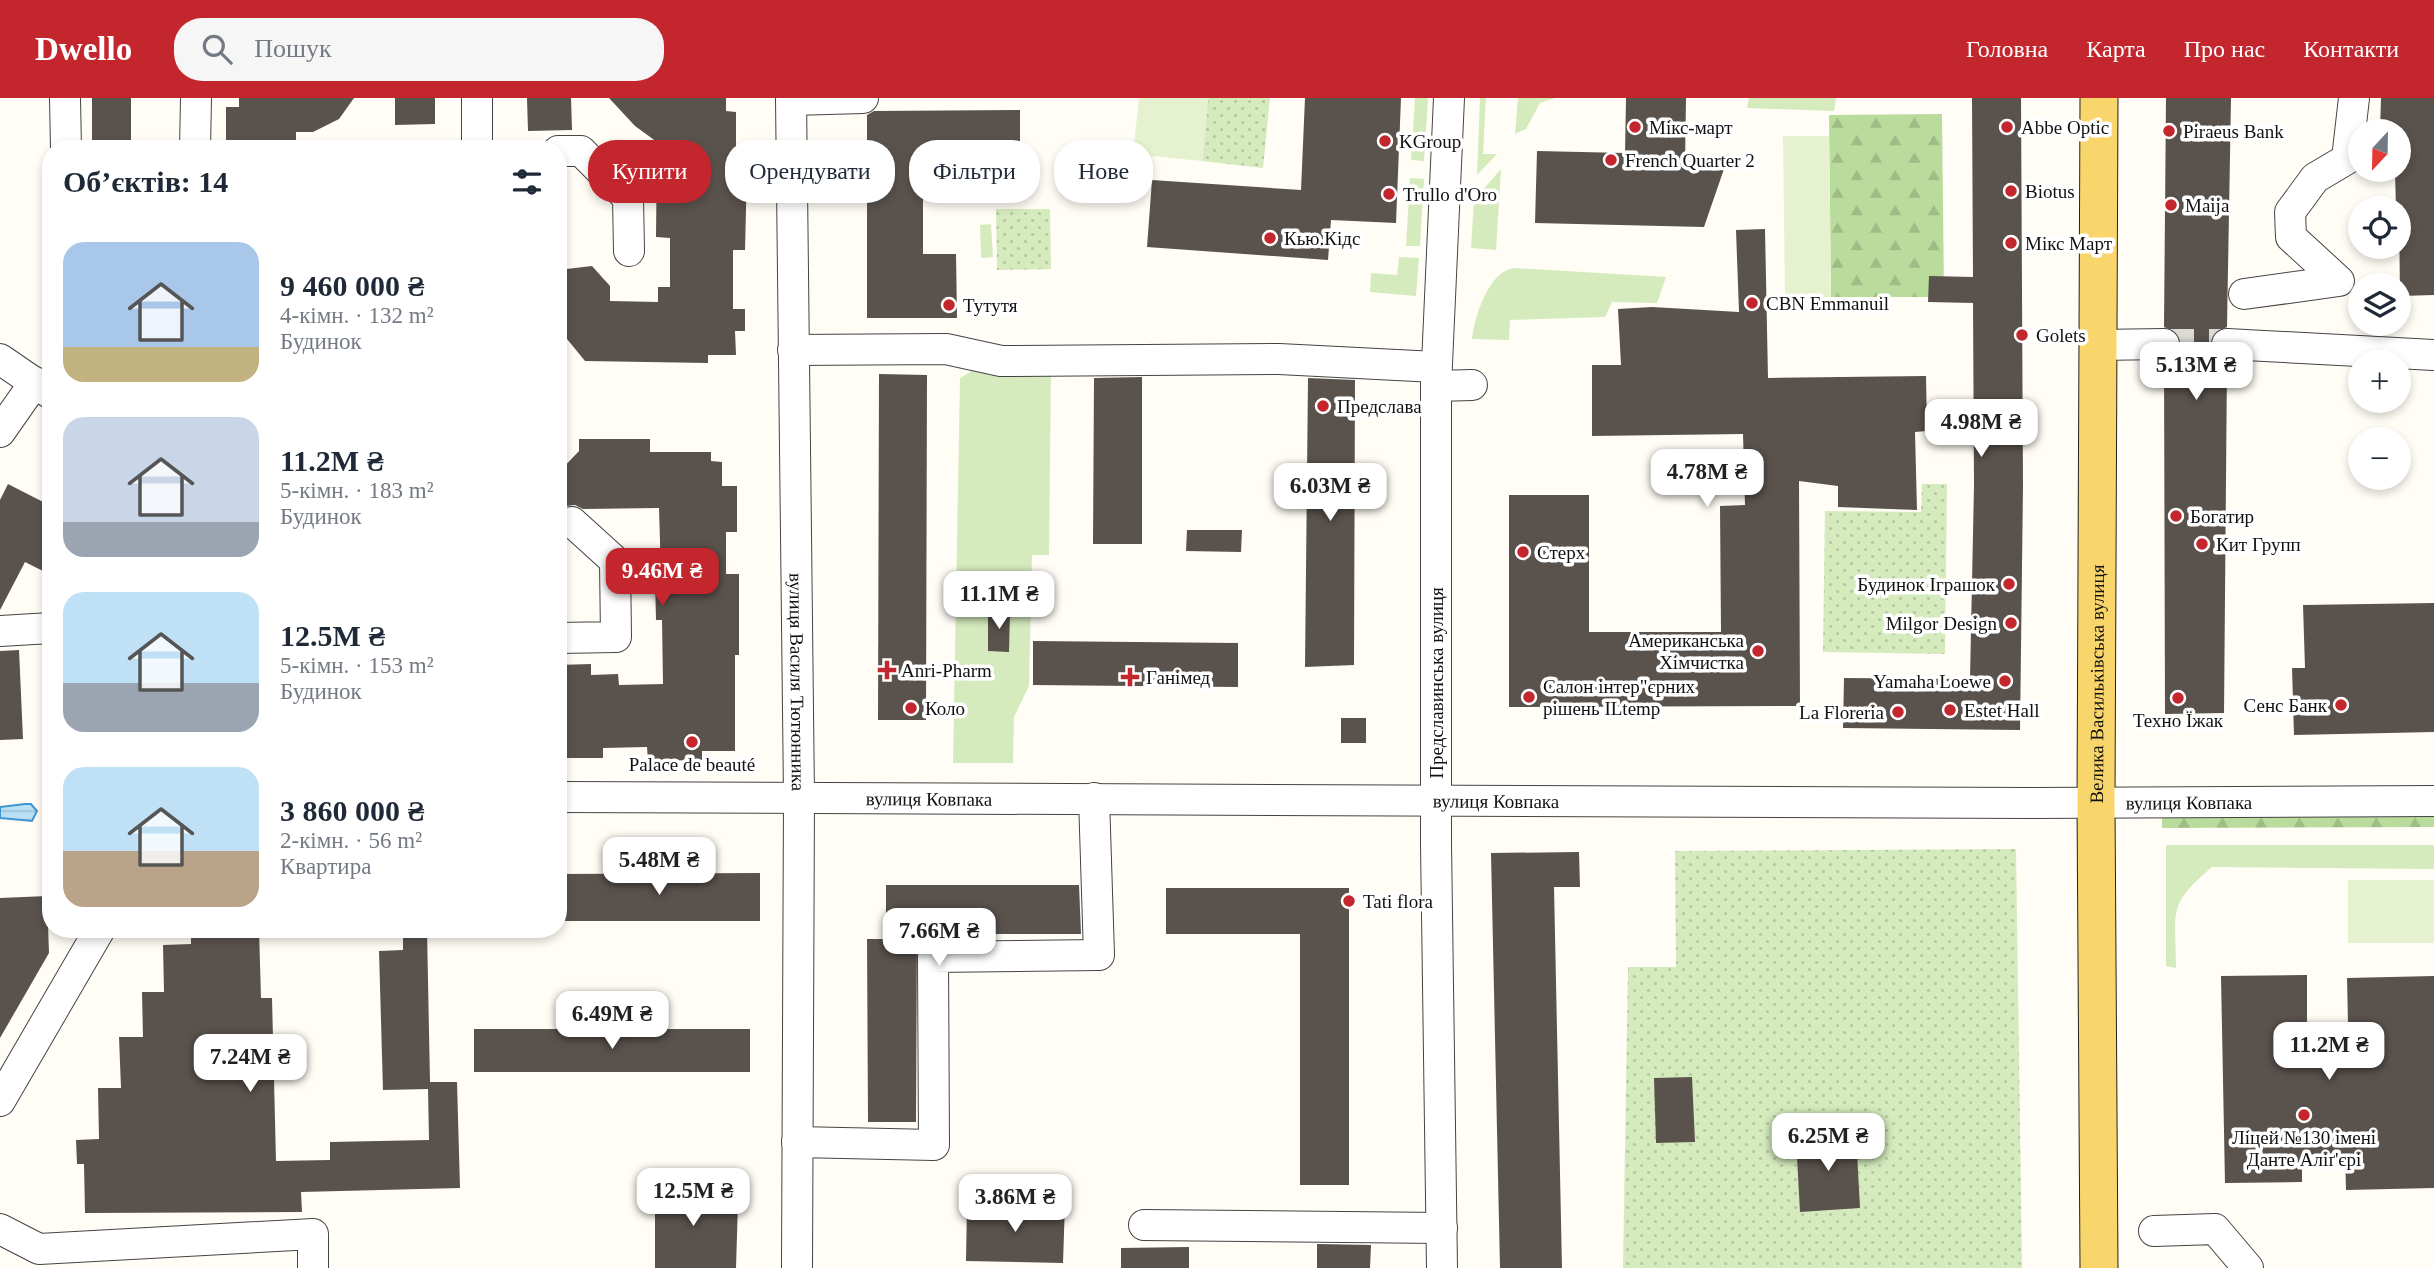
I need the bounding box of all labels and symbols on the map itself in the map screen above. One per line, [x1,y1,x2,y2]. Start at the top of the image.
place label: Мікс-март [1649,117,1733,138]
place label: Abbe Optic [2021,117,2109,138]
marker: Мікс-март [1627,119,1643,135]
marker: Abbe Optic [1999,119,2015,135]
north arrow [2348,119,2412,182]
place label: Piraeus Bank [2183,121,2284,142]
marker: Piraeus Bank [2161,123,2177,139]
place label: KGroup [1399,131,1461,152]
marker: KGroup [1377,133,1393,149]
place label: French Quarter 2 [1625,150,1755,171]
marker: French Quarter 2 [1603,152,1619,168]
place label: Biotus [2025,181,2075,202]
marker: Biotus [2003,183,2019,199]
place label: Trullo d'Oro [1403,184,1497,205]
marker: Trullo d'Oro [1381,186,1397,202]
place label: Maija [2185,195,2230,216]
marker: Maija [2163,197,2179,213]
place label: Кью.Кідс [1284,228,1360,249]
marker: Кью.Кідс [1262,230,1278,246]
place label: Мікс Март [2025,233,2113,254]
marker: Мікс Март [2003,235,2019,251]
place label: CBN Emmanuil [1766,293,1889,314]
place label: Тутутя [963,295,1018,316]
marker: CBN Emmanuil [1744,295,1760,311]
marker: Тутутя [941,297,957,313]
place label: Golets [2036,325,2086,346]
marker: Golets [2014,327,2030,343]
pin: 5.13M ₴ [2131,342,2261,402]
place label: Предслава [1337,396,1422,417]
marker: Предслава [1315,398,1331,414]
pin: 4.98M ₴ [1916,400,2046,459]
pin: 4.78M ₴ [1642,450,1772,509]
pin: 6.03M ₴ [1265,464,1395,523]
place label: Богатир [2190,506,2254,527]
marker: Богатир [2168,508,2184,524]
place label: Кит Групп [2216,534,2301,555]
marker: Кит Групп [2194,536,2210,552]
place label: Стерх [1537,542,1586,563]
marker: Стерх [1515,544,1531,560]
pin: 9.46M ₴ [597,548,727,608]
street label: Велика Васильківська вулиця [2086,564,2108,804]
pin: 11.1M ₴ [934,572,1064,631]
street label: вулиця Василя Тютюнника [785,573,809,792]
place label: Будинок Iграшок [1857,574,1996,595]
marker: Будинок Iграшок [2001,576,2017,592]
street label: Предславинська вулиця [1426,587,1447,779]
place label: Milgor Design [1886,613,1997,634]
marker: Milgor Design [2003,615,2019,631]
place label: Американська Хiмчистка [1628,630,1745,673]
marker: Американська Хiмчистка [1750,643,1766,659]
place label: Anri-Pharm [901,660,992,681]
marker: Anri-Pharm [879,662,895,678]
marker: Ганімед [1120,667,1140,687]
place label: Ганімед [1146,667,1211,688]
place label: Yamaha Loewe [1873,671,1991,692]
marker: Yamaha Loewe [1997,673,2013,689]
place label: Салон інтер"єрних рішень ILtemp [1543,676,1696,719]
marker: Салон інтер"єрних рішень ILtemp [1521,689,1537,705]
marker: Техно Їжак [2170,690,2186,706]
place label: Сенс Банк [2244,695,2328,716]
marker: Сенс Банк [2333,697,2349,713]
place label: Коло [925,698,965,719]
marker: Коло [903,700,919,716]
place label: Estet Hall [1964,700,2039,721]
place label: La Floreria [1799,702,1885,723]
marker: Estet Hall [1942,702,1958,718]
marker: La Floreria [1890,704,1906,720]
place label: Техно Їжак [2133,710,2224,731]
marker: Palace de beauté [684,734,700,750]
place label: Palace de beauté [629,754,755,775]
street label: вулиця Ковпака [866,788,993,810]
street label: вулиця Ковпака [1433,791,1560,812]
street label: вулиця Ковпака [2126,792,2253,814]
pin: 5.48M ₴ [594,838,724,897]
place label: Tati flora [1363,891,1433,912]
marker: Tati flora [1341,893,1357,909]
pin: 7.66M ₴ [874,908,1004,968]
pin: 6.49M ₴ [547,992,677,1051]
pin: 11.2M ₴ [2264,1023,2394,1082]
pin: 7.24M ₴ [185,1034,315,1094]
marker: Ліцей №130 імені Данте Аліґ'єрі [2296,1107,2312,1123]
pin: 6.25M ₴ [1763,1114,1893,1173]
place label: Ліцей №130 імені Данте Аліґ'єрі [2232,1127,2376,1170]
pin: 12.5M ₴ [628,1168,758,1228]
pin: 3.86M ₴ [950,1174,1080,1234]

